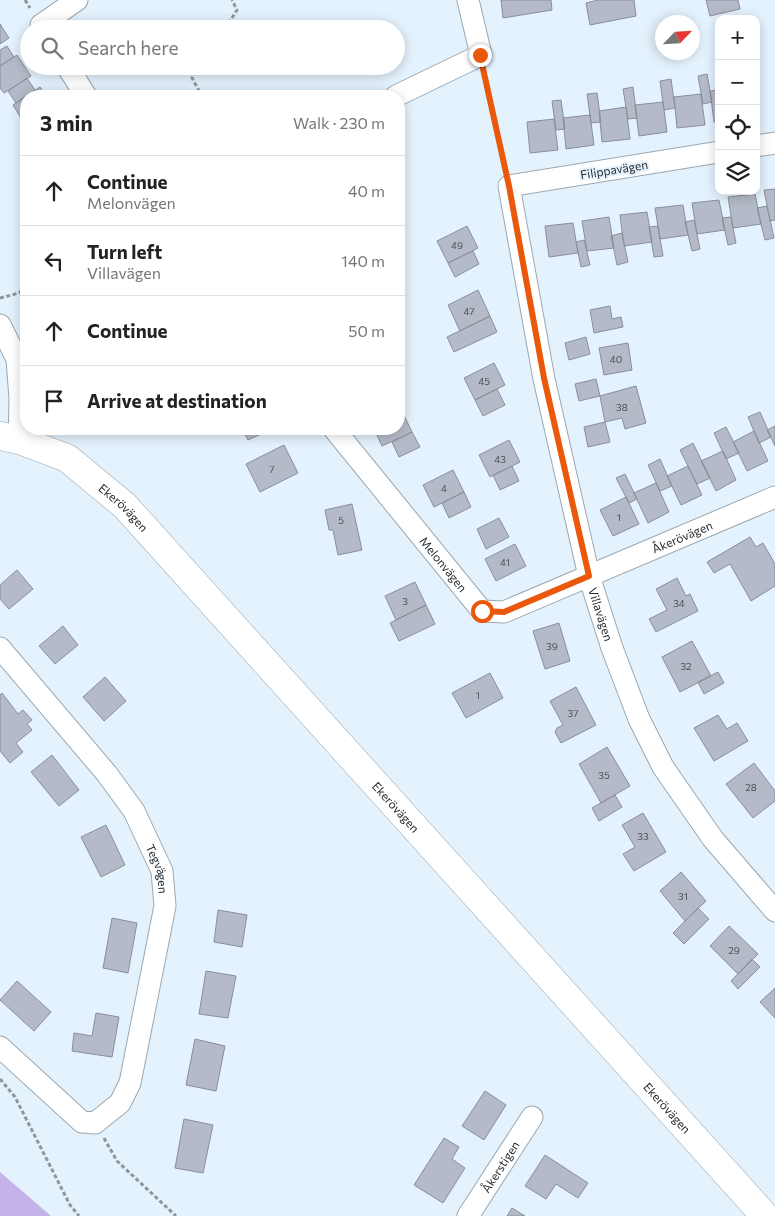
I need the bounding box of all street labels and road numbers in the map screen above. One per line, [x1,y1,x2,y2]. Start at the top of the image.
street label: Filippavägen [579,157,649,181]
street label: Ekerövägen [96,480,151,534]
street label: Åkerövägen [650,517,714,555]
street label: Melonvägen [417,534,470,594]
street label: Villavägen [586,586,616,643]
street label: Ekerövägen [370,779,423,835]
street label: Tegvägen [143,842,171,894]
street label: Ekerövägen [641,1080,694,1136]
street label: Åkerstigen [478,1138,522,1195]

